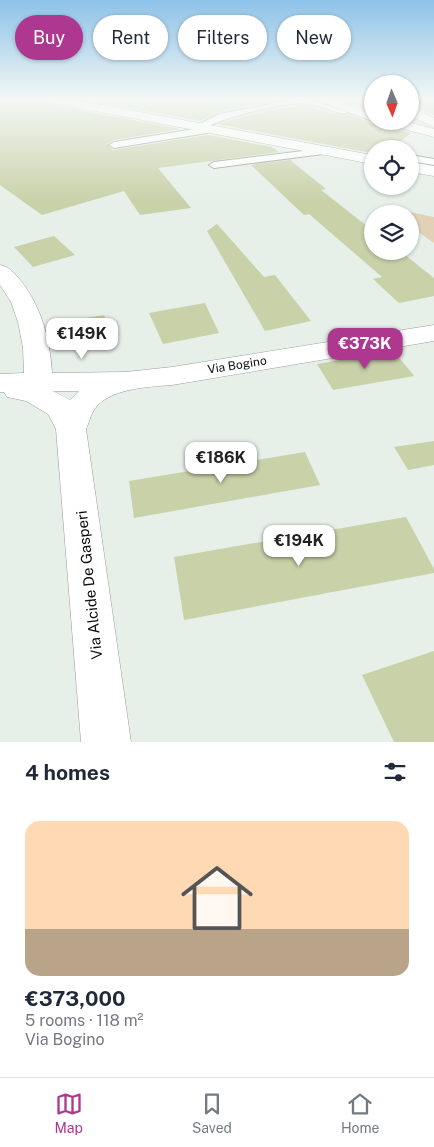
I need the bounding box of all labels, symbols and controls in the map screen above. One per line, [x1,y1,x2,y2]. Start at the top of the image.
chip: Buy [15,15,83,60]
chip: Rent [93,15,168,60]
chip: Filters [178,15,267,60]
chip: New [277,15,351,60]
north arrow [364,75,419,130]
map controls [364,75,419,260]
button: locate [364,140,419,195]
button: layers [364,205,419,260]
pin: €149K [47,318,117,360]
text: €149K [57,324,107,343]
pin: €373K [330,328,400,370]
text: €373K [339,334,391,353]
street label: Via Bogino [206,353,268,377]
pin: €186K [186,442,256,484]
text: €186K [196,448,246,467]
street label: Via Alcide De Gasperi [73,510,105,660]
pin: €194K [264,524,334,567]
text: €194K [274,531,324,550]
icon: filters [381,758,409,786]
text: 4 homes [25,760,110,785]
icon: home [172,853,262,943]
text: €373,000 [25,986,126,1011]
text: 5 rooms · 118 m² [25,1011,144,1030]
text: Via Bogino [25,1030,105,1049]
tab: Map [54,1090,83,1136]
tab: Saved [192,1090,232,1136]
tab: Home [341,1090,380,1136]

